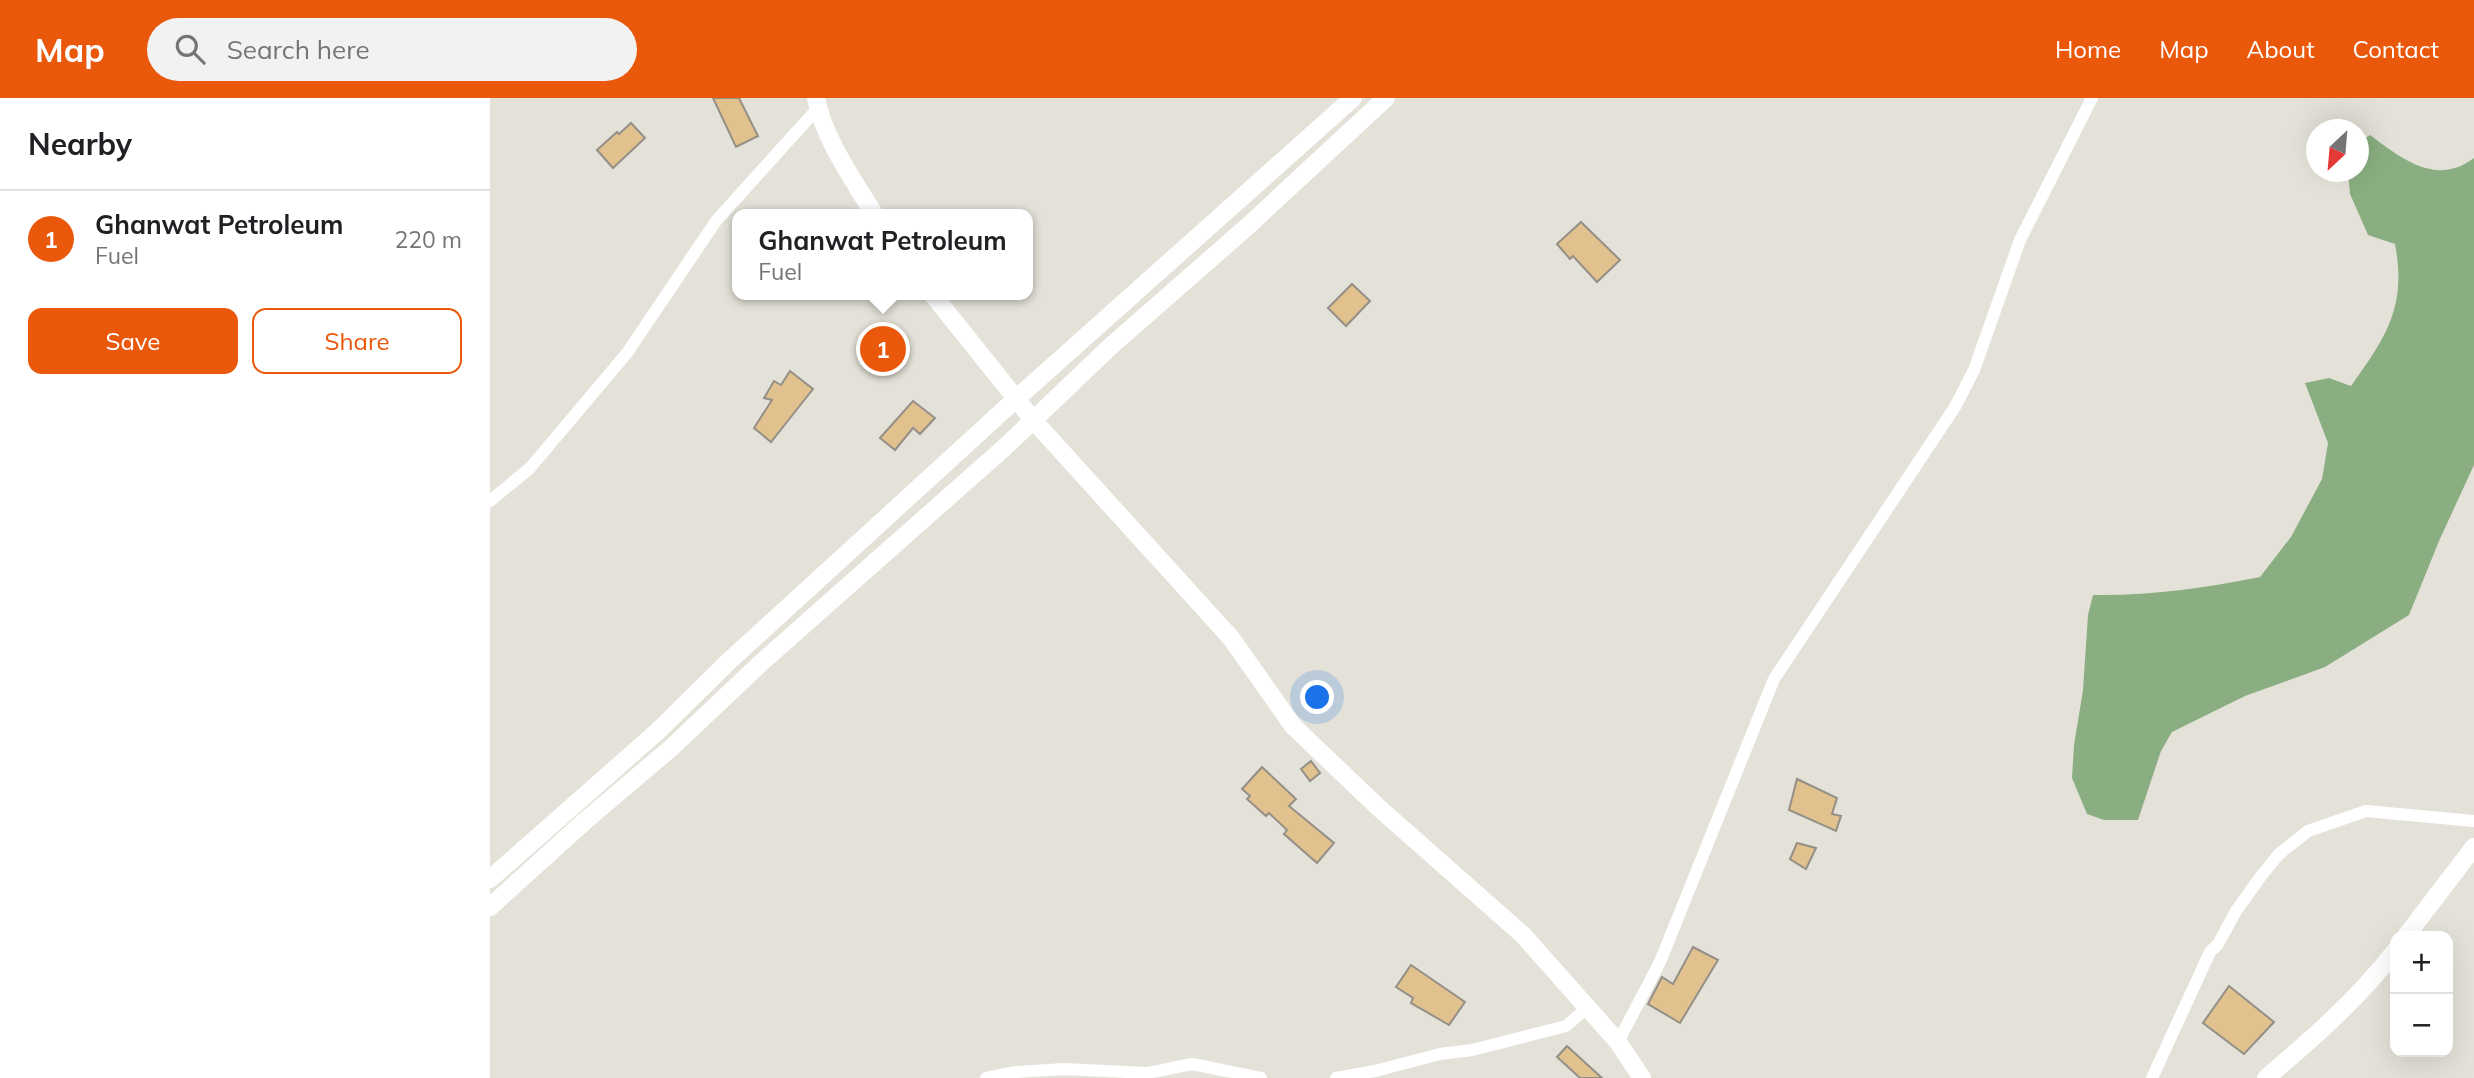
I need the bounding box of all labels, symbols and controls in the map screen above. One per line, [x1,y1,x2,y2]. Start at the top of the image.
search box [147,18,637,81]
text: Map [35,29,105,70]
icon: search [171,30,209,68]
text: Search here [227,33,370,66]
text: Home [2055,34,2121,64]
text: Map [2159,34,2209,64]
text: About [2247,34,2315,64]
text: Contact [2353,34,2439,64]
north arrow [2306,119,2369,182]
text: Nearby [28,125,132,163]
text: Ghanwat Petroleum [95,208,343,241]
popup [732,209,1033,300]
text: Ghanwat Petroleum [758,224,1007,257]
text: 1 [44,225,58,254]
text: 220 m [394,225,462,254]
text: Fuel [95,241,139,270]
text: Fuel [758,257,802,286]
button: Save [28,308,238,374]
button: Share [252,308,462,374]
pin: 1 [860,323,906,375]
your location [1300,680,1334,714]
map controls [2390,931,2453,1057]
button: + [2390,931,2453,994]
button: − [2390,994,2453,1057]

